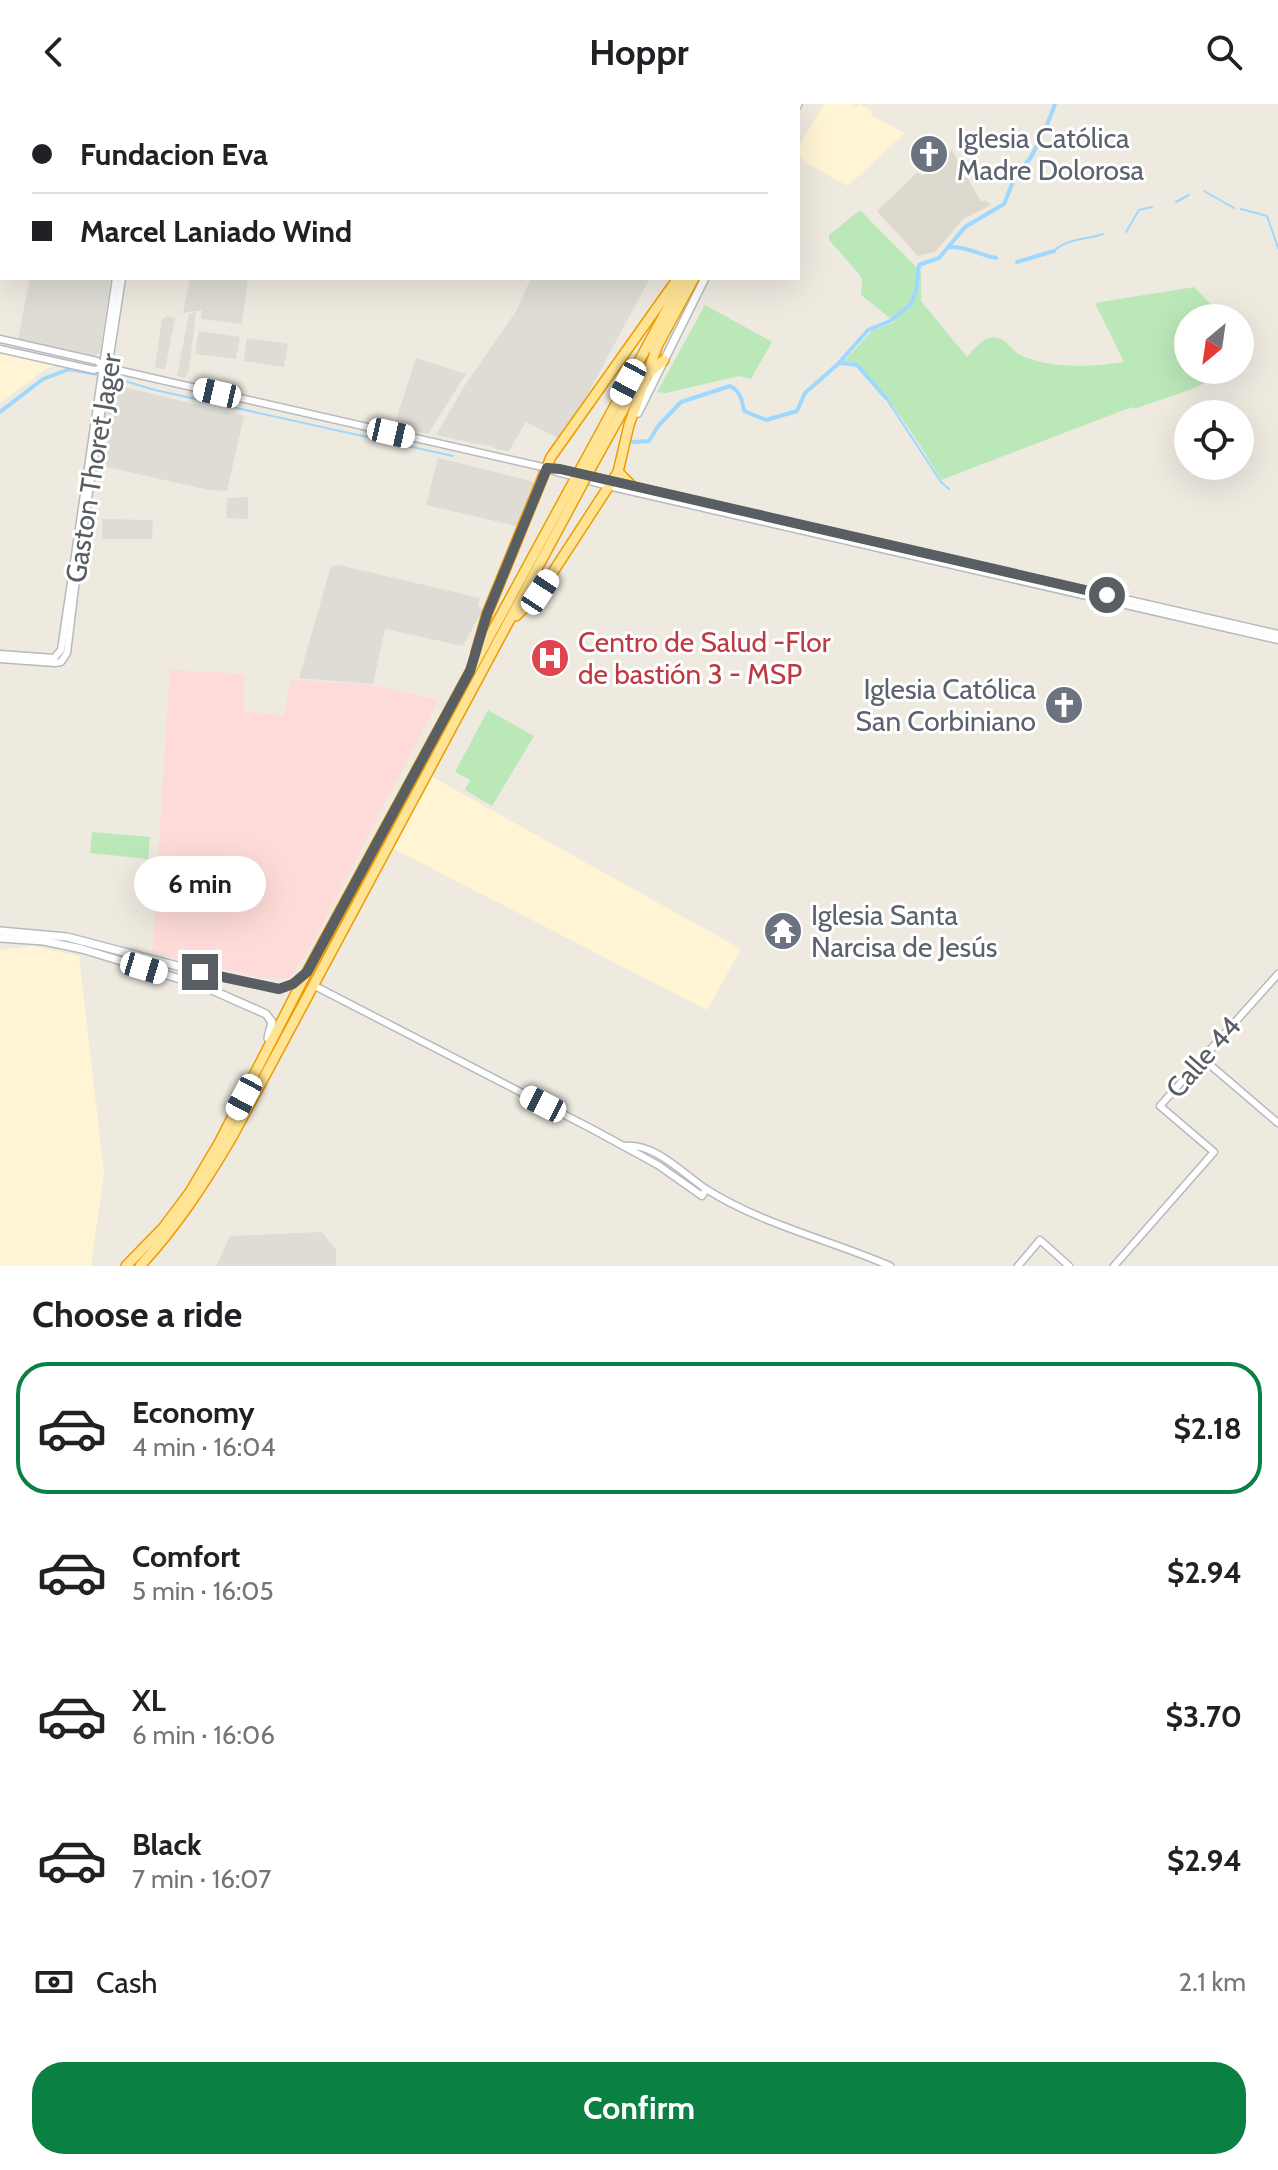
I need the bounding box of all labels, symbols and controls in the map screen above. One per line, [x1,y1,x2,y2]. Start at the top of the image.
icon: back [32,30,76,74]
text: Hoppr [589,30,689,74]
icon: search [1202,30,1246,74]
place label: Iglesia Católica Madre Dolorosa [957,121,1145,187]
church icon: Iglesia Católica Madre Dolorosa [908,133,950,175]
text: Fundacion Eva [80,136,268,173]
text: Marcel Laniado Wind [80,213,352,250]
north arrow [1174,304,1254,384]
map controls [1174,304,1254,480]
street label: Gaston Thoret Jager [58,351,128,585]
car [606,355,650,409]
car [191,376,243,410]
button: locate [1174,400,1254,480]
car [365,416,417,450]
car [517,565,563,619]
route start [1089,577,1125,613]
place label: Centro de Salud -Flor de bastión 3 - MSP [578,625,831,691]
hospital icon: Centro de Salud -Flor de bastión 3 - MSP [529,637,571,679]
place label: Iglesia Católica San Corbiniano [856,672,1037,738]
church icon: Iglesia Católica San Corbiniano [1043,684,1085,726]
callout: 6 min [134,856,266,912]
text: 6 min [168,868,232,900]
place label: Iglesia Santa Narcisa de Jesús [811,898,997,964]
temple icon: Iglesia Santa Narcisa de Jesús [762,910,804,952]
car [118,950,170,986]
route end [182,954,218,990]
street label: Calle 44 [1158,1009,1248,1105]
car [222,1070,266,1124]
car [516,1082,570,1126]
text: Choose a ride [32,1292,242,1336]
icon: car [36,1392,108,1464]
text: Economy [132,1394,255,1431]
text: $2.18 [1173,1410,1242,1447]
text: 4 min · 16:04 [132,1431,275,1463]
icon: car [36,1536,108,1608]
text: Comfort [132,1538,240,1575]
text: $2.94 [1167,1554,1242,1591]
text: 5 min · 16:05 [132,1575,274,1607]
icon: car [36,1680,108,1752]
text: XL [132,1682,166,1719]
text: $3.70 [1166,1698,1242,1735]
text: 6 min · 16:06 [132,1719,275,1751]
icon: car [36,1824,108,1896]
text: Black [132,1826,202,1863]
text: $2.94 [1167,1842,1242,1879]
text: 7 min · 16:07 [132,1863,271,1895]
icon: cash [32,1960,76,2004]
text: Cash [96,1964,158,2001]
text: 2.1 km [1179,1966,1246,1998]
button: Confirm [32,2062,1246,2154]

